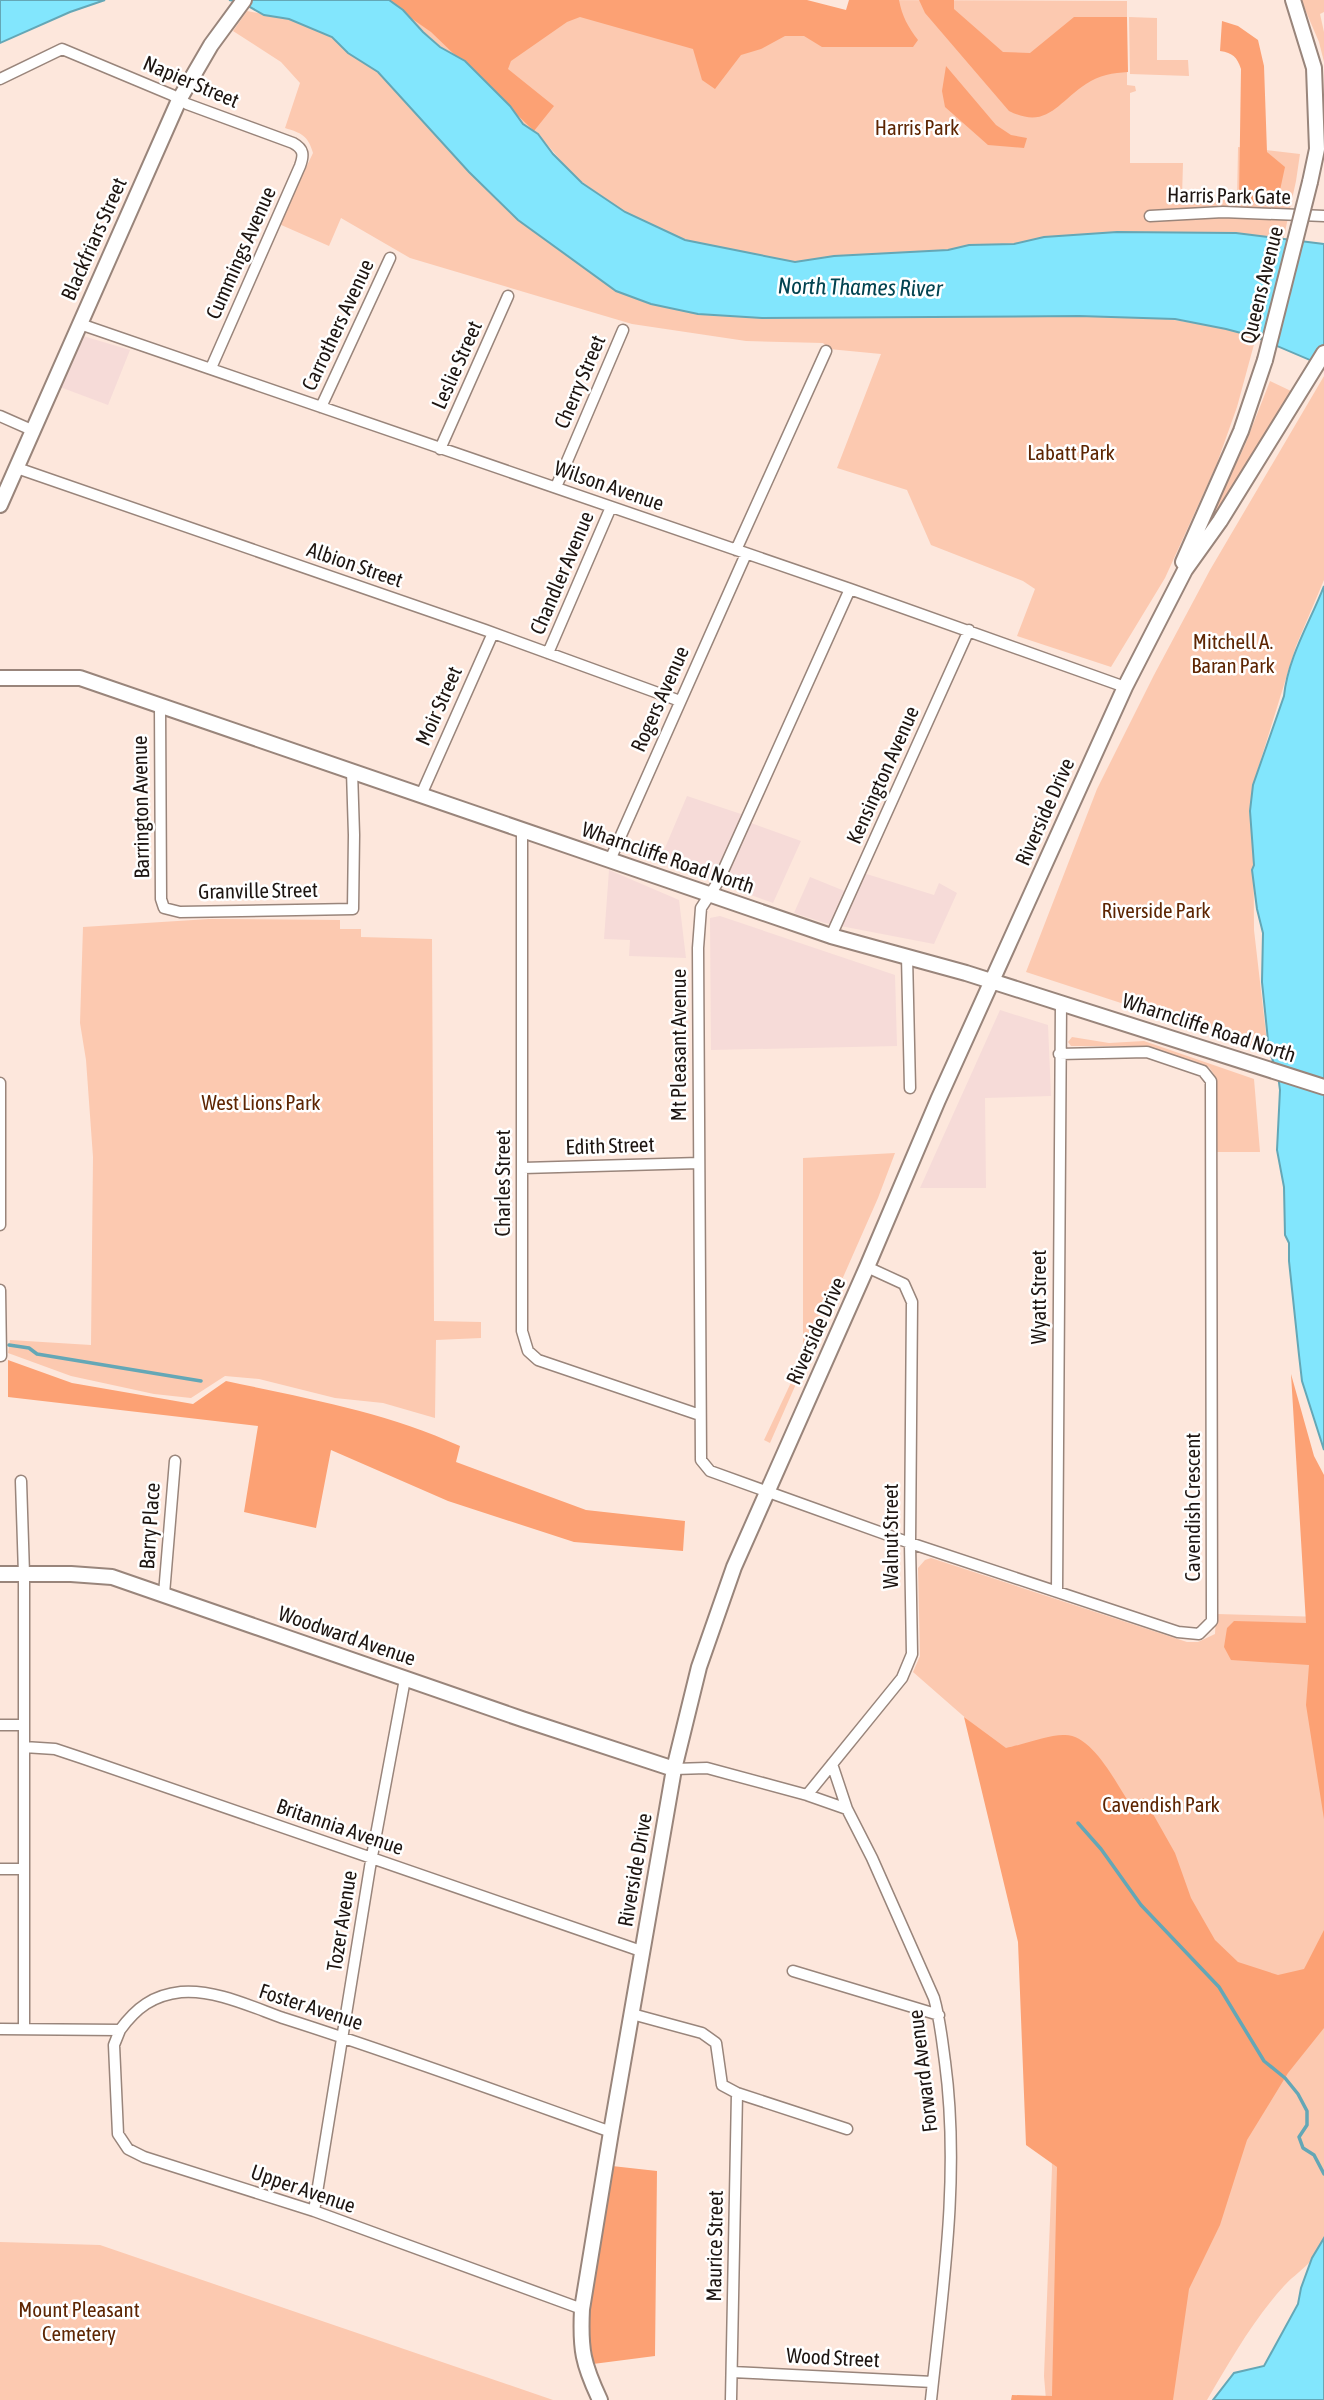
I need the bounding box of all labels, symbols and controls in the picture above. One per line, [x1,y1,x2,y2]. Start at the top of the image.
street label: Napier Street [140,50,243,112]
park label: Harris Park [875,115,959,139]
street label: Blackfriars Street [55,174,131,304]
street label: Harris Park Gate [1167,182,1291,208]
street label: Cummings Avenue [200,183,280,322]
street label: Queens Avenue [1235,224,1287,346]
street label: Carrothers Avenue [296,255,378,394]
water label: North Thames River [777,273,944,301]
street label: Leslie Street [426,317,486,412]
street label: Cherry Street [549,331,610,432]
park label: Labatt Park [1027,440,1115,464]
street label: Wilson Avenue [551,455,667,515]
street label: Chandler Avenue [524,507,598,638]
street label: Albion Street [304,536,406,592]
park label: Mitchell A. Baran Park [1191,629,1275,677]
street label: Rogers Avenue [625,642,693,755]
street label: Moir Street [410,662,466,749]
street label: Kensington Avenue [841,702,923,847]
street label: Barrington Avenue [127,735,153,879]
street label: Riverside Drive [1010,754,1078,869]
street label: Wharncliffe Road North [579,816,758,898]
street label: Granville Street [198,877,318,903]
park label: Riverside Park [1101,898,1211,922]
street label: Mt Pleasant Avenue [666,969,690,1121]
street label: Wharncliffe Road North [1120,988,1299,1066]
park label: West Lions Park [202,1090,320,1114]
street label: Charles Street [490,1130,514,1236]
street label: Edith Street [565,1131,655,1159]
street label: Wyatt Street [1026,1250,1050,1344]
street label: Riverside Drive [781,1273,849,1388]
street label: Cavendish Crescent [1180,1433,1204,1581]
street label: Barry Place [134,1482,164,1570]
street label: Walnut Street [878,1483,902,1589]
street label: Woodward Avenue [276,1600,419,1670]
park label: Cavendish Park [1102,1792,1220,1816]
street label: Britannia Avenue [274,1793,407,1859]
street label: Riverside Drive [612,1811,656,1928]
street label: Tozer Avenue [321,1869,361,1973]
street label: Foster Avenue [256,1978,366,2034]
street label: Forward Avenue [903,2008,941,2134]
street label: Upper Avenue [248,2159,359,2217]
street label: Maurice Street [701,2190,727,2302]
park label: Mount Pleasant Cemetery [18,2297,140,2345]
street label: Wood Street [786,2343,880,2371]

